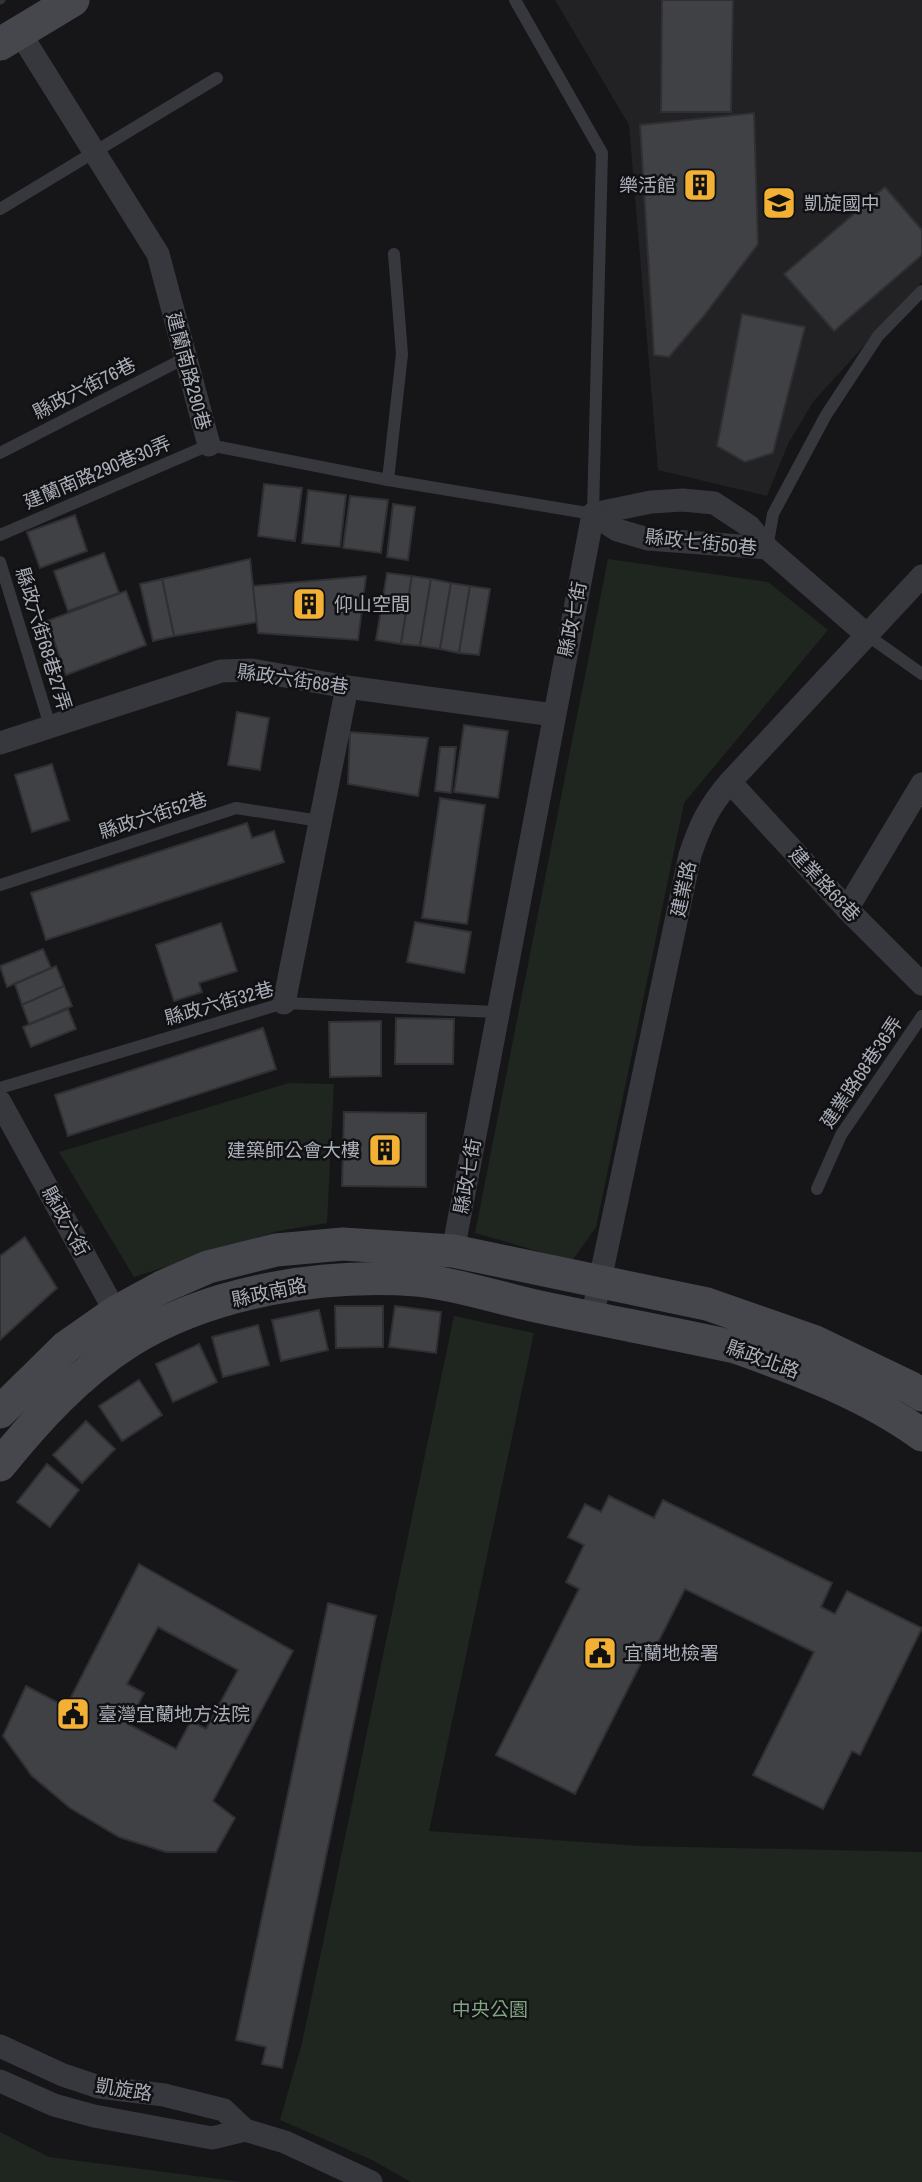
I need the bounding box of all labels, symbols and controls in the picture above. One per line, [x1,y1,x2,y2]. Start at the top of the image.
building icon: 樂活館 [681,166,719,204]
place label: 樂活館 [619,172,676,198]
school or university icon: 凱旋國中 [760,184,798,222]
place label: 凱旋國中 [804,190,880,216]
street label: 建蘭南路290巷 [161,309,217,433]
street label: 縣政六街76巷 [28,351,140,425]
street label: 建蘭南路290巷30弄 [20,429,174,515]
street label: 縣政七街50巷 [644,523,758,561]
street label: 縣政六街68巷27弄 [10,564,78,714]
street label: 縣政七街 [552,579,592,659]
building icon: 仰山空間 [290,585,328,623]
place label: 仰山空間 [334,591,410,617]
street label: 縣政六街68巷 [236,658,350,700]
street label: 縣政六街52巷 [96,785,210,845]
street label: 建業路68巷 [784,841,866,927]
street label: 建業路 [664,858,702,920]
street label: 縣政六街32巷 [161,975,277,1031]
street label: 建業路68巷36弄 [814,1011,908,1133]
building icon: 建築師公會大樓 [366,1131,404,1169]
street label: 縣政七街 [448,1136,486,1216]
place label: 建築師公會大樓 [227,1137,360,1163]
street label: 縣政六街 [36,1181,96,1261]
street label: 縣政南路 [229,1271,309,1313]
street label: 縣政北路 [723,1334,803,1384]
public building icon: 宜蘭地檢署 [581,1634,619,1672]
place label: 宜蘭地檢署 [624,1640,719,1666]
public building icon: 臺灣宜蘭地方法院 [54,1695,92,1733]
place label: 臺灣宜蘭地方法院 [98,1701,250,1727]
park label: 中央公園 [452,1996,528,2022]
street label: 凱旋路 [94,2072,154,2106]

